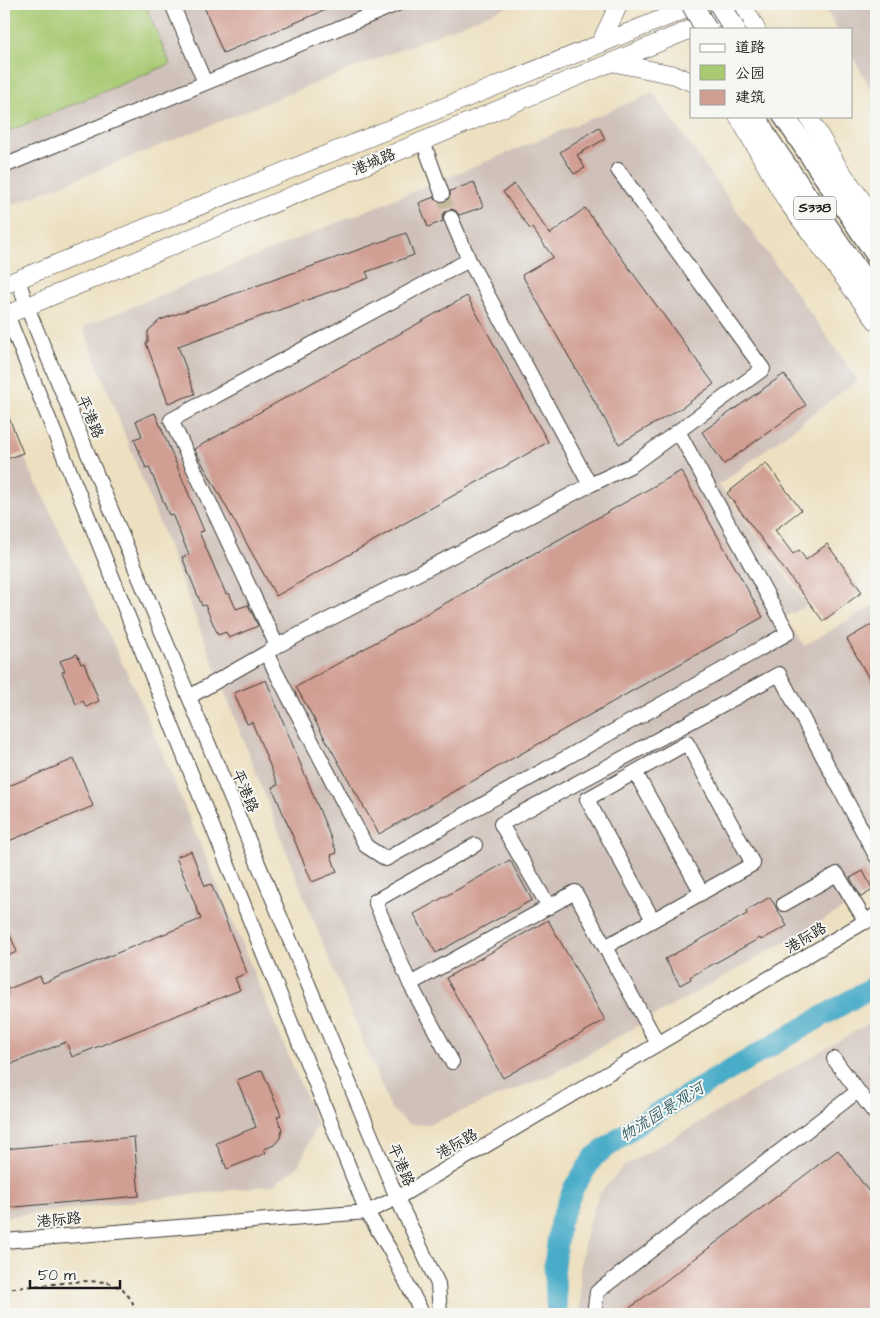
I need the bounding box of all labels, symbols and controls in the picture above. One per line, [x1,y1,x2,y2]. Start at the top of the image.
legend [690,28,852,118]
text: 道路 [735,37,765,58]
text: 公园 [735,63,765,84]
text: 建筑 [735,87,765,108]
street label: 港城路 [349,144,399,180]
road number: S338 [794,197,836,220]
street label: 平港路 [72,392,108,442]
street label: 平港路 [227,766,263,816]
street label: 港际路 [781,917,831,959]
water label: 物流园景观河 [615,1076,711,1147]
street label: 港际路 [432,1124,482,1164]
street label: 平港路 [383,1140,419,1190]
street label: 港际路 [36,1208,82,1232]
scale bar [30,1258,120,1290]
text: 50 m [38,1265,76,1286]

